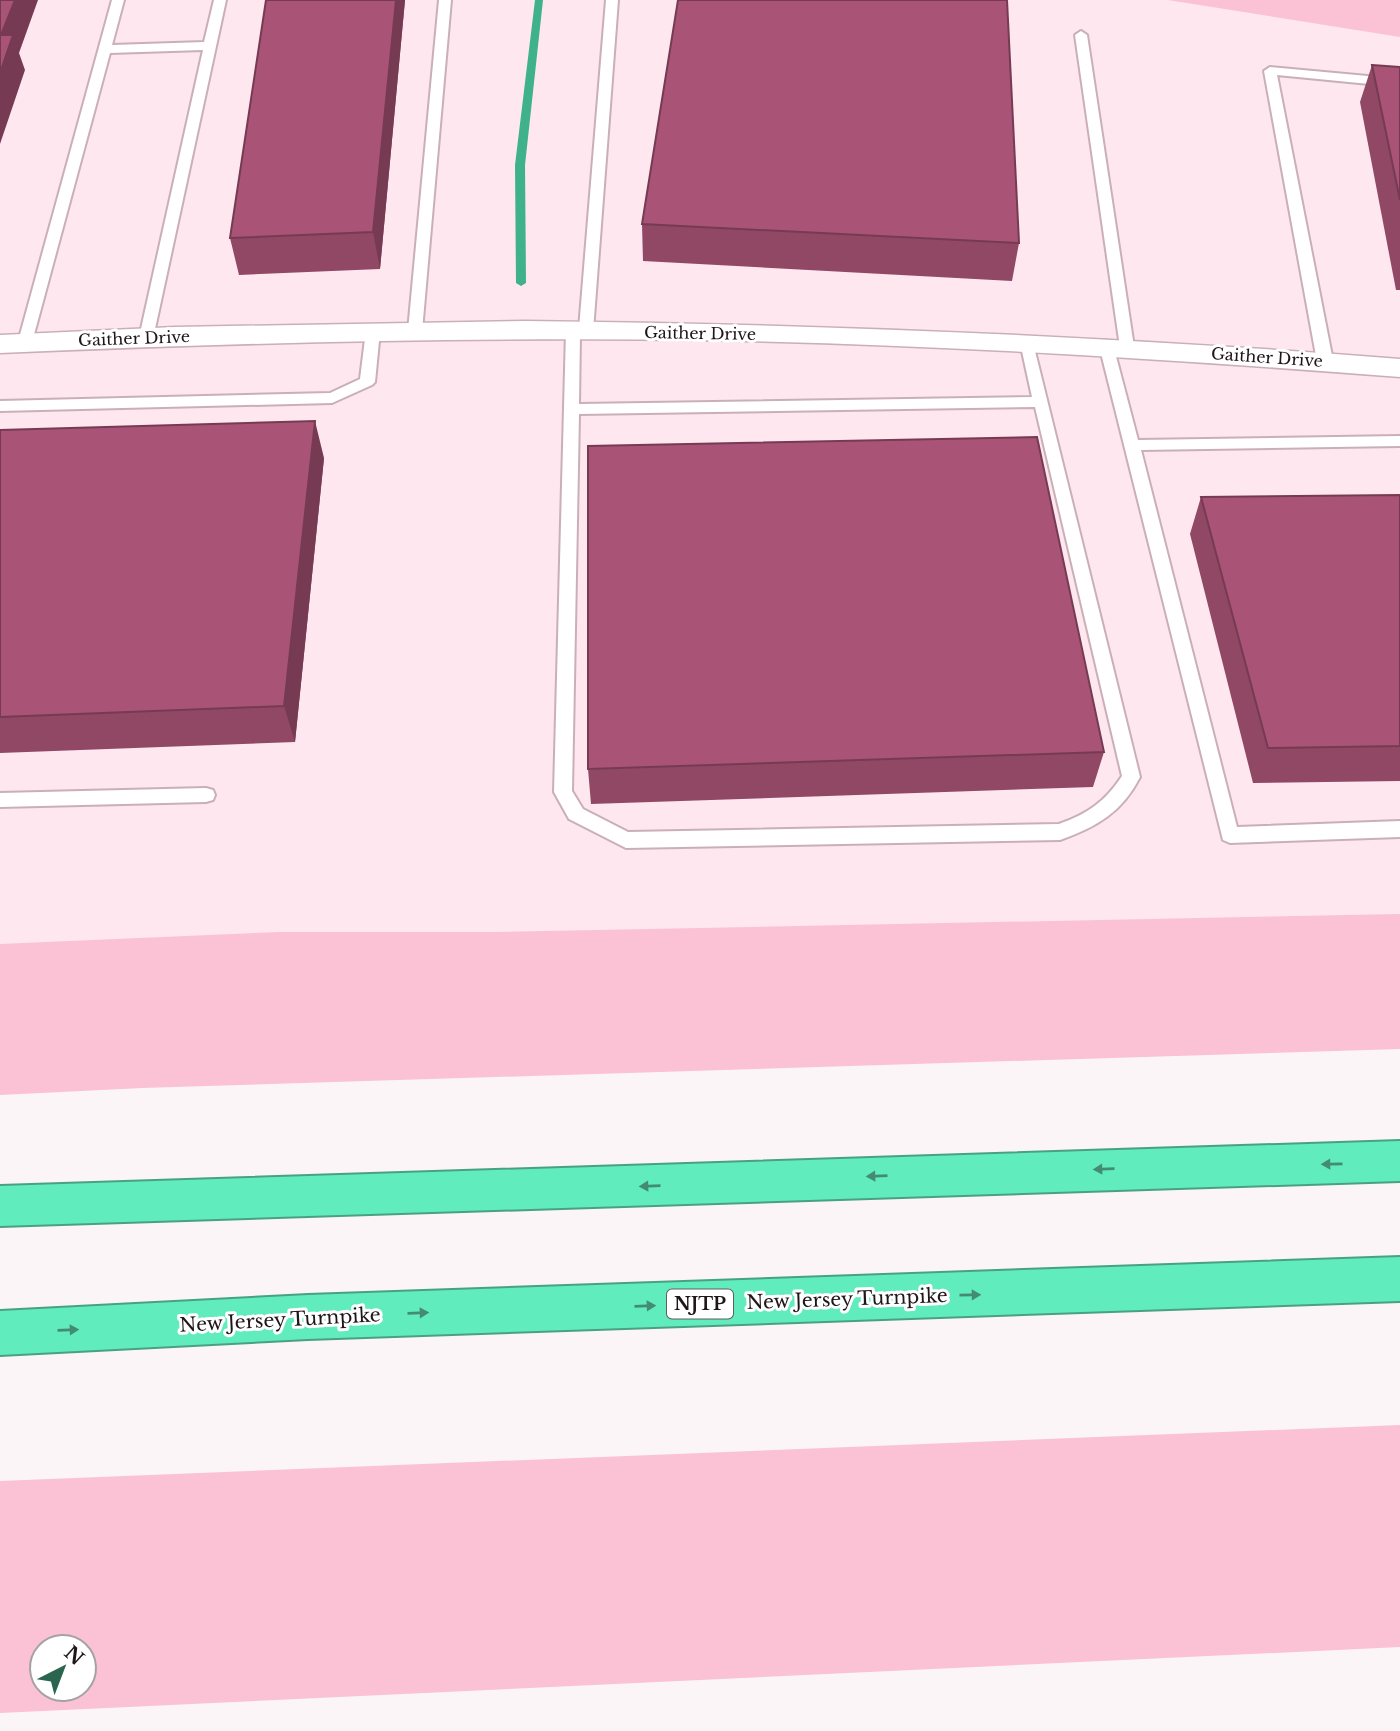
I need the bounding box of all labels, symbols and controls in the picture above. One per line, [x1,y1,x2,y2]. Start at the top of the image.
street label: Gaither Drive [644,322,756,344]
street label: Gaither Drive [78,326,190,350]
street label: Gaither Drive [1210,343,1324,371]
one-way arrow [1321,1158,1343,1169]
one-way arrow [1093,1163,1115,1174]
one-way arrow [866,1171,888,1182]
one-way arrow [638,1180,660,1191]
street label: New Jersey Turnpike [746,1284,948,1314]
road number: NJTP [667,1289,733,1318]
one-way arrow [960,1289,982,1300]
one-way arrow [634,1300,656,1311]
street label: New Jersey Turnpike [179,1303,381,1337]
one-way arrow [407,1308,429,1319]
one-way arrow [57,1324,79,1335]
north arrow [28,1633,98,1703]
text: N [60,1641,88,1670]

